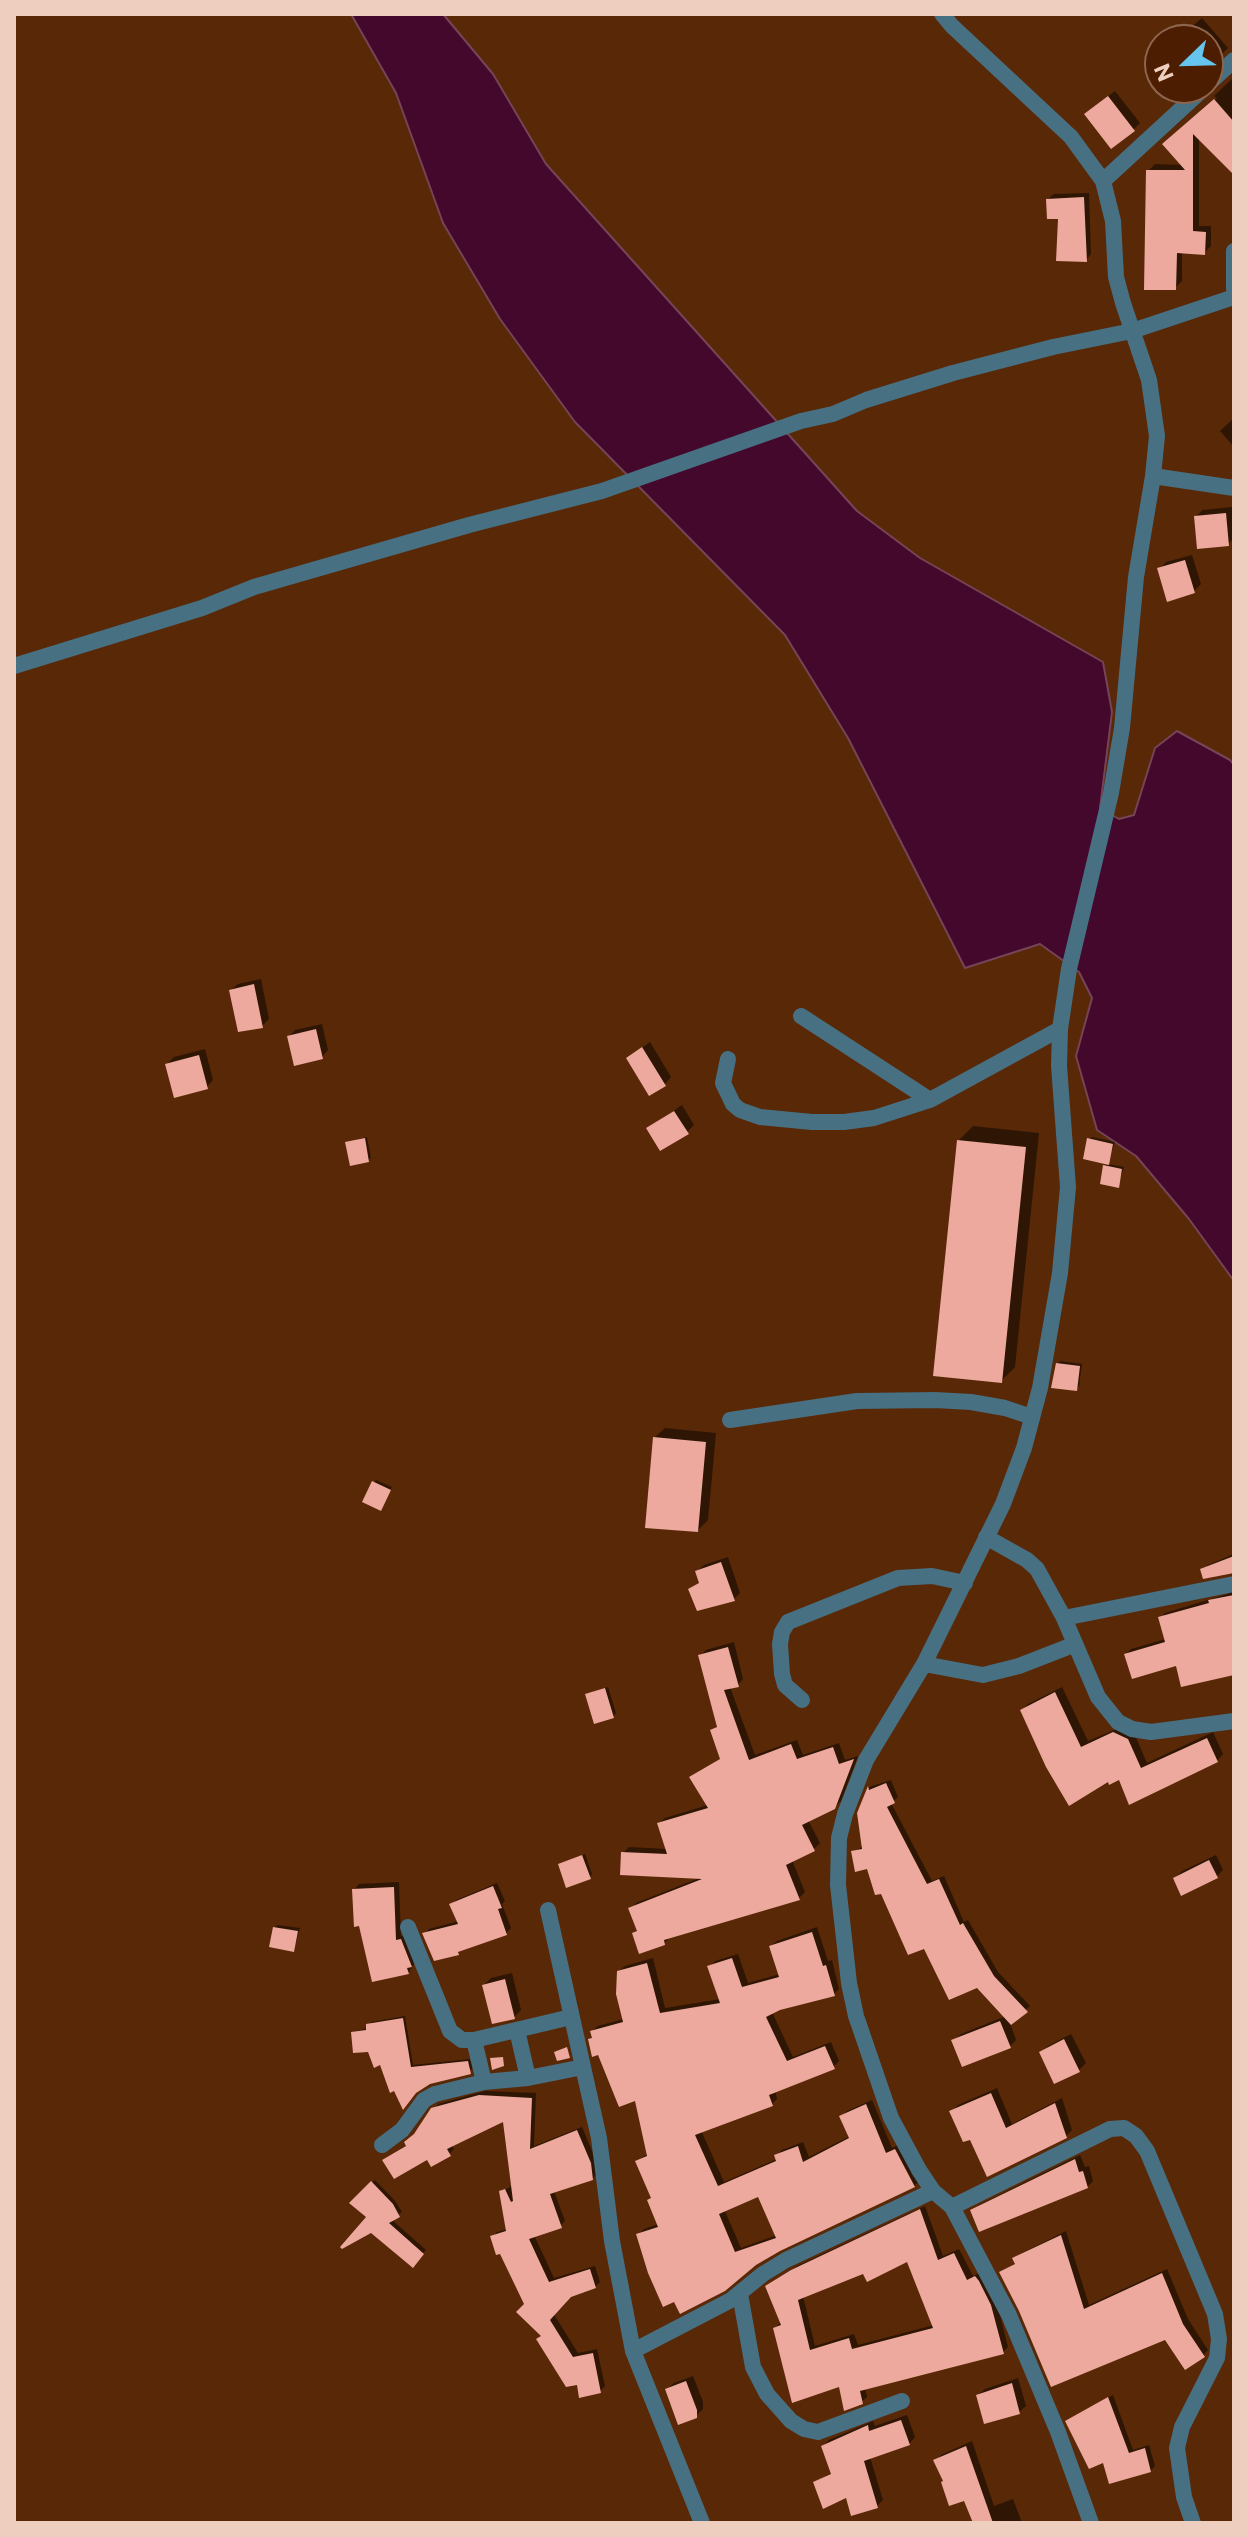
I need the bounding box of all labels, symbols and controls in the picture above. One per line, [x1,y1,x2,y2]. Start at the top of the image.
north arrow [1144,24,1224,104]
text: N [1148,60,1179,86]

